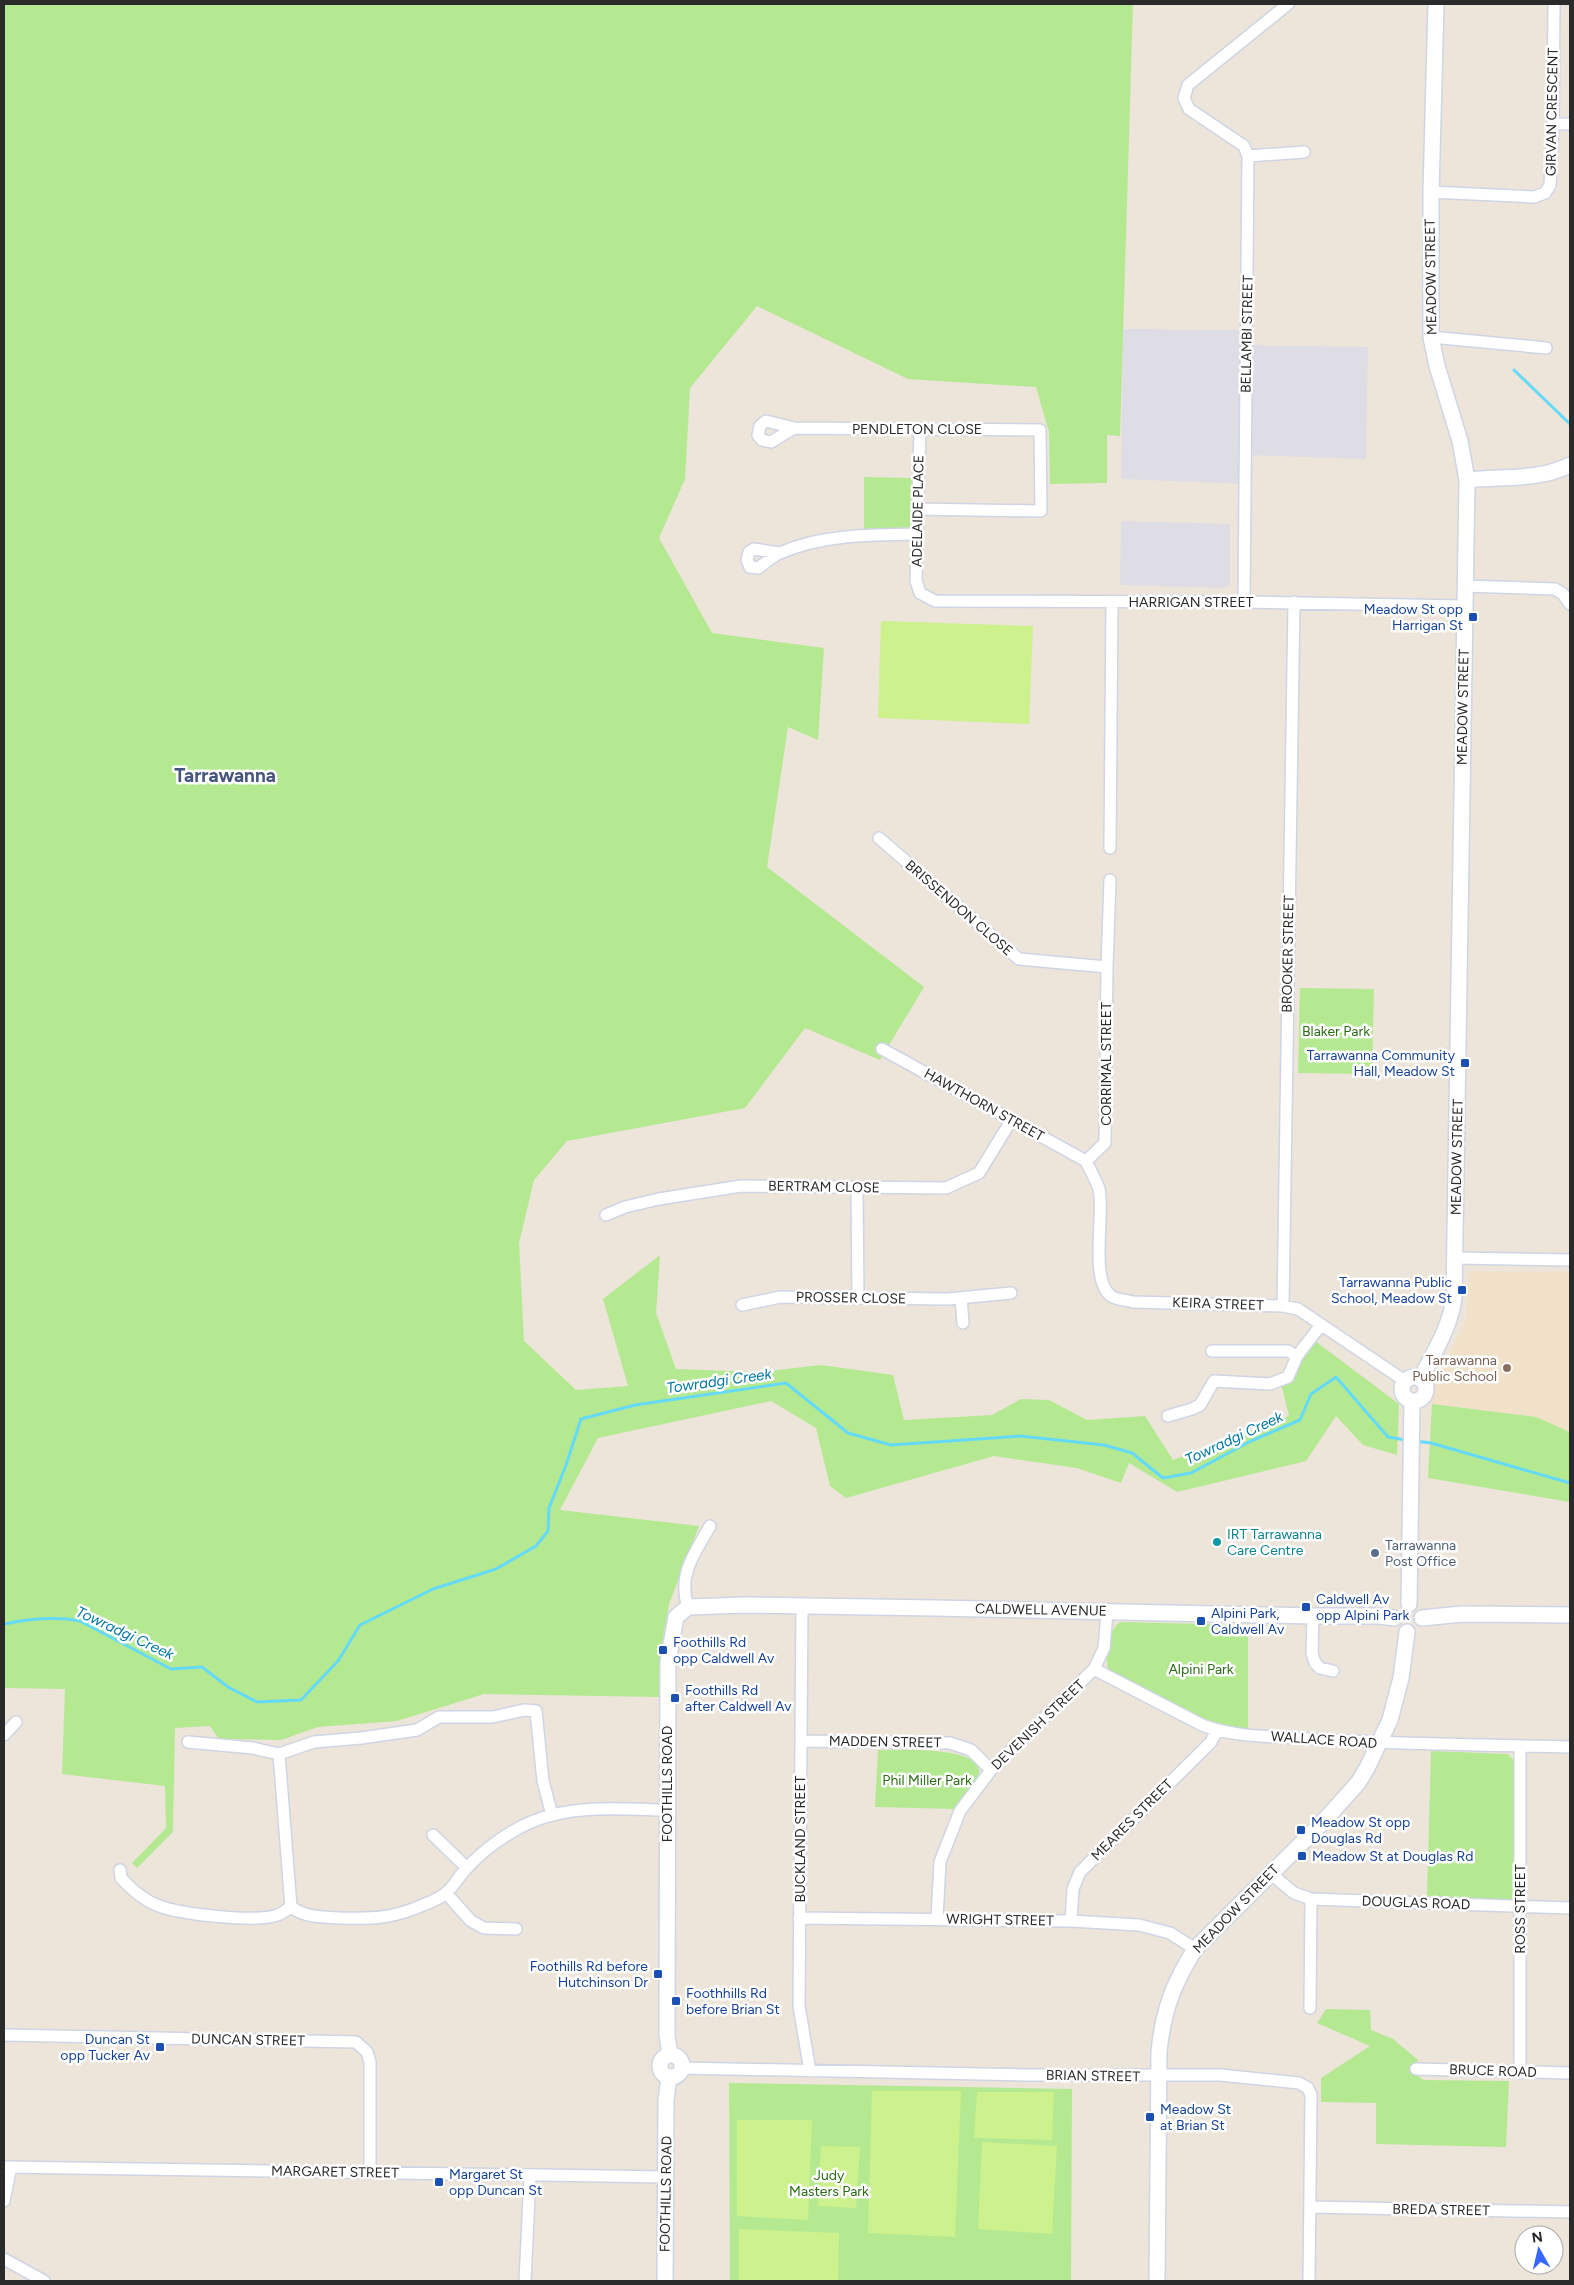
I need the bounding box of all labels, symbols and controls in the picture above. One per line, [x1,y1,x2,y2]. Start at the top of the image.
street label: GIRVAN CRESCENT [1542,47,1562,176]
street label: MEADOW STREET [1421,218,1441,335]
street label: BELLAMBI STREET [1237,275,1257,393]
street label: PENDLETON CLOSE [852,421,982,438]
street label: ADELAIDE PLACE [909,455,927,567]
street label: HARRIGAN STREET [1128,594,1254,611]
place label: Meadow St opp Harrigan St [1364,601,1463,634]
marker: Meadow St opp Harrigan St [1467,611,1479,623]
street label: MEADOW STREET [1453,648,1473,765]
district label: Tarrawanna [174,764,276,787]
street label: BRISSENDON CLOSE [902,857,1016,959]
street label: BROOKER STREET [1278,895,1298,1013]
street label: CORRIMAL STREET [1098,1002,1115,1126]
park label: Blaker Park [1302,1023,1370,1040]
place label: Tarrawanna Community Hall, Meadow St [1307,1047,1456,1080]
marker: Tarrawanna Community Hall, Meadow St [1459,1057,1471,1069]
street label: HAWTHORN STREET [921,1065,1047,1145]
street label: MEADOW STREET [1447,1098,1467,1215]
street label: BERTRAM CLOSE [768,1178,880,1196]
place label: Tarrawanna Public School, Meadow St [1331,1274,1452,1307]
marker: Tarrawanna Public School, Meadow St [1456,1284,1468,1296]
street label: PROSSER CLOSE [796,1289,906,1307]
street label: KEIRA STREET [1172,1294,1264,1314]
place label: Tarrawanna Public School [1412,1352,1497,1385]
marker: Tarrawanna Public School [1501,1362,1513,1374]
water label: Towradgi Creek [665,1365,773,1397]
water label: Towradgi Creek [1182,1407,1286,1469]
place label: IRT Tarrawanna Care Centre [1227,1526,1322,1559]
marker: IRT Tarrawanna Care Centre [1211,1536,1223,1548]
place label: Tarrawanna Post Office [1385,1537,1456,1570]
marker: Tarrawanna Post Office [1369,1547,1381,1559]
place label: Caldwell Av opp Alpini Park [1316,1591,1410,1624]
street label: CALDWELL AVENUE [975,1600,1107,1620]
marker: Caldwell Av opp Alpini Park [1300,1601,1312,1613]
water label: Towradgi Creek [73,1602,177,1664]
place label: Alpini Park, Caldwell Av [1211,1605,1285,1638]
marker: Alpini Park, Caldwell Av [1195,1615,1207,1627]
place label: Foothills Rd opp Caldwell Av [673,1634,775,1667]
marker: Foothills Rd opp Caldwell Av [657,1644,669,1656]
park label: Alpini Park [1168,1661,1234,1678]
street label: DEVENISH STREET [988,1676,1088,1774]
place label: Foothills Rd after Caldwell Av [685,1682,792,1715]
marker: Foothills Rd after Caldwell Av [669,1692,681,1704]
street label: FOOTHILLS ROAD [659,1726,676,1842]
street label: WALLACE ROAD [1270,1728,1378,1752]
street label: MADDEN STREET [829,1733,942,1751]
park label: Phil Miller Park [882,1772,972,1789]
street label: BUCKLAND STREET [792,1775,809,1903]
street label: MEARES STREET [1088,1776,1176,1864]
place label: Meadow St opp Douglas Rd [1311,1814,1410,1847]
marker: Meadow St opp Douglas Rd [1295,1824,1307,1836]
place label: Meadow St at Douglas Rd [1312,1848,1473,1865]
marker: Meadow St at Douglas Rd [1296,1850,1308,1862]
street label: MEADOW STREET [1189,1861,1283,1957]
street label: ROSS STREET [1512,1864,1529,1954]
street label: DOUGLAS ROAD [1361,1893,1471,1913]
street label: WRIGHT STREET [946,1911,1054,1929]
place label: Foothills Rd before Hutchinson Dr [530,1958,648,1991]
marker: Foothills Rd before Hutchinson Dr [652,1968,664,1980]
place label: Foothhills Rd before Brian St [686,1985,780,2018]
marker: Foothhills Rd before Brian St [670,1995,682,2007]
place label: Duncan St opp Tucker Av [60,2031,151,2064]
street label: DUNCAN STREET [191,2031,305,2049]
marker: Duncan St opp Tucker Av [154,2041,166,2053]
street label: BRUCE ROAD [1449,2061,1537,2081]
street label: BRIAN STREET [1046,2067,1141,2085]
place label: Meadow St at Brian St [1160,2101,1231,2134]
marker: Meadow St at Brian St [1144,2111,1156,2123]
street label: FOOTHILLS ROAD [656,2136,676,2252]
street label: MARGARET STREET [271,2162,399,2182]
place label: Margaret St opp Duncan St [449,2166,542,2199]
park label: Judy Masters Park [789,2167,869,2200]
marker: Margaret St opp Duncan St [433,2176,445,2188]
street label: BREDA STREET [1392,2201,1490,2219]
north arrow [1514,2225,1564,2275]
text: N [1531,2228,1544,2247]

